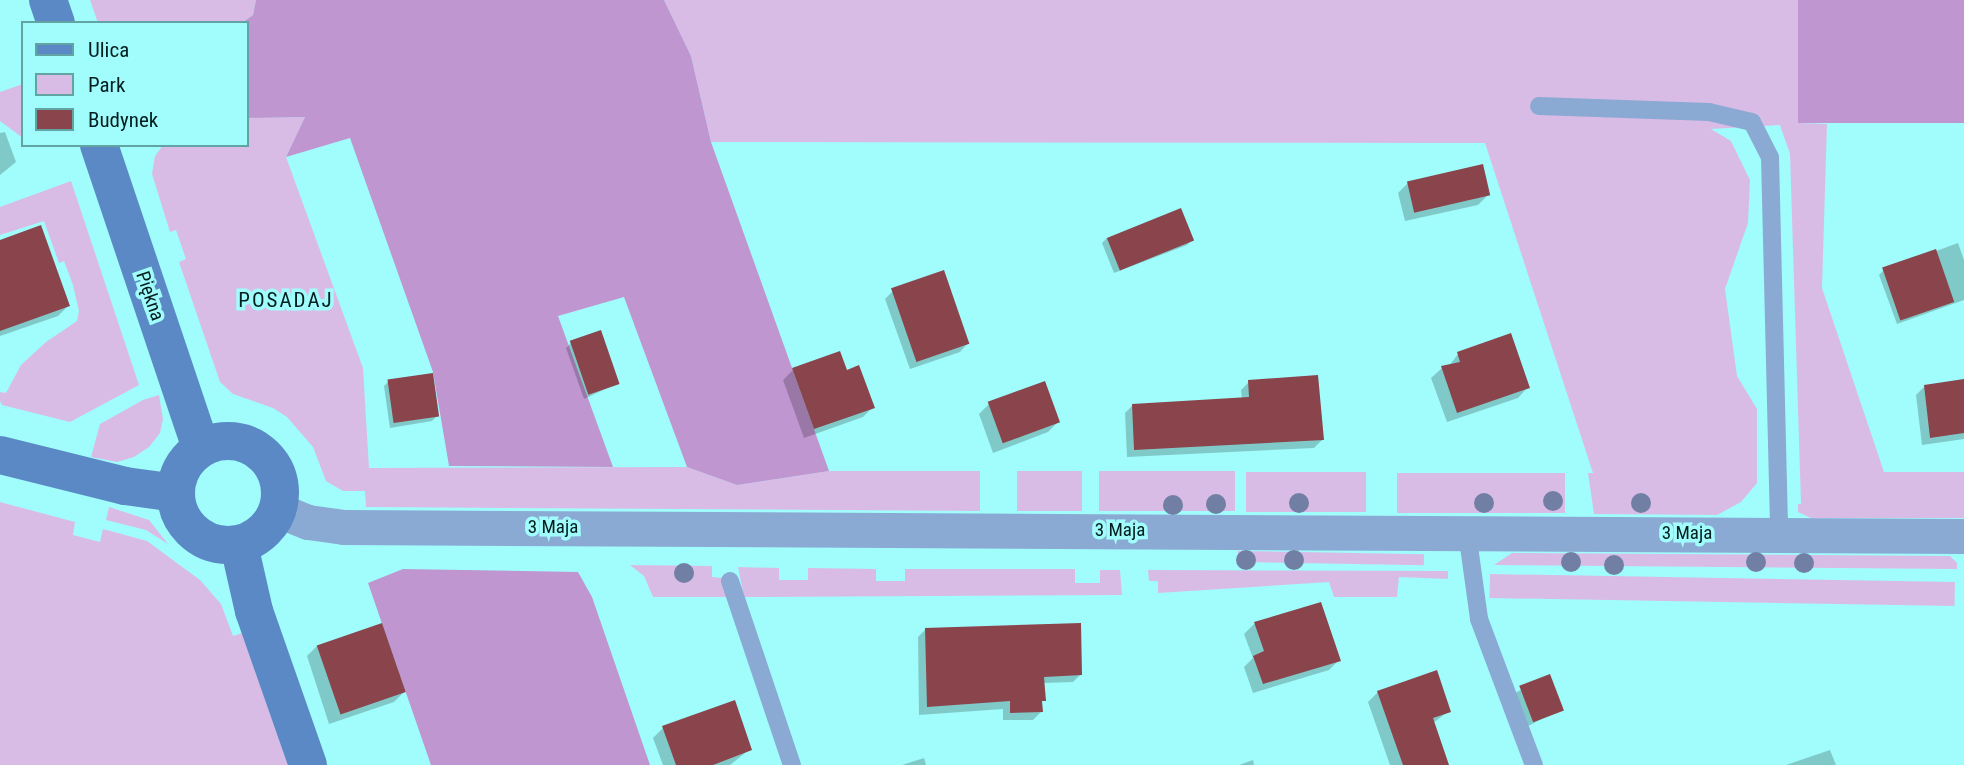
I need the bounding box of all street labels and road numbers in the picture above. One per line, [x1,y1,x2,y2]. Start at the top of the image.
street label: Piękna [131,268,169,324]
street label: 3 Maja [528,516,578,538]
street label: 3 Maja [1095,519,1145,541]
street label: 3 Maja [1662,522,1712,544]

